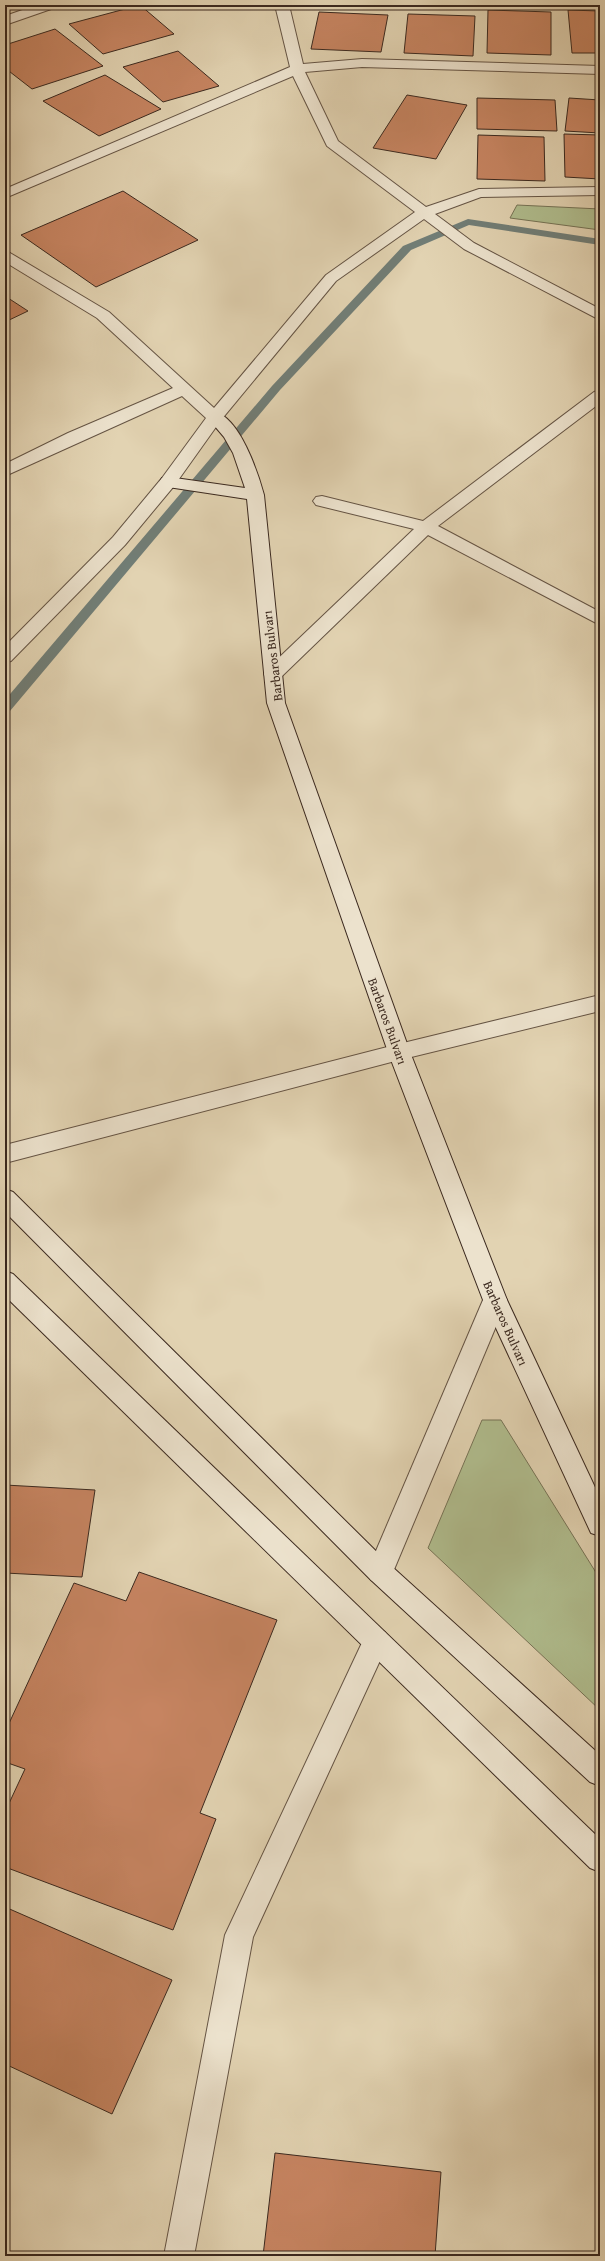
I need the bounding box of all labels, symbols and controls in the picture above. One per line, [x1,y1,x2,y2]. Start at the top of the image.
street label: Barbaros Bulvarı [257,609,287,702]
street label: Barbaros Bulvarı [363,975,412,1067]
street label: Barbaros Bulvarı [478,1278,533,1369]

